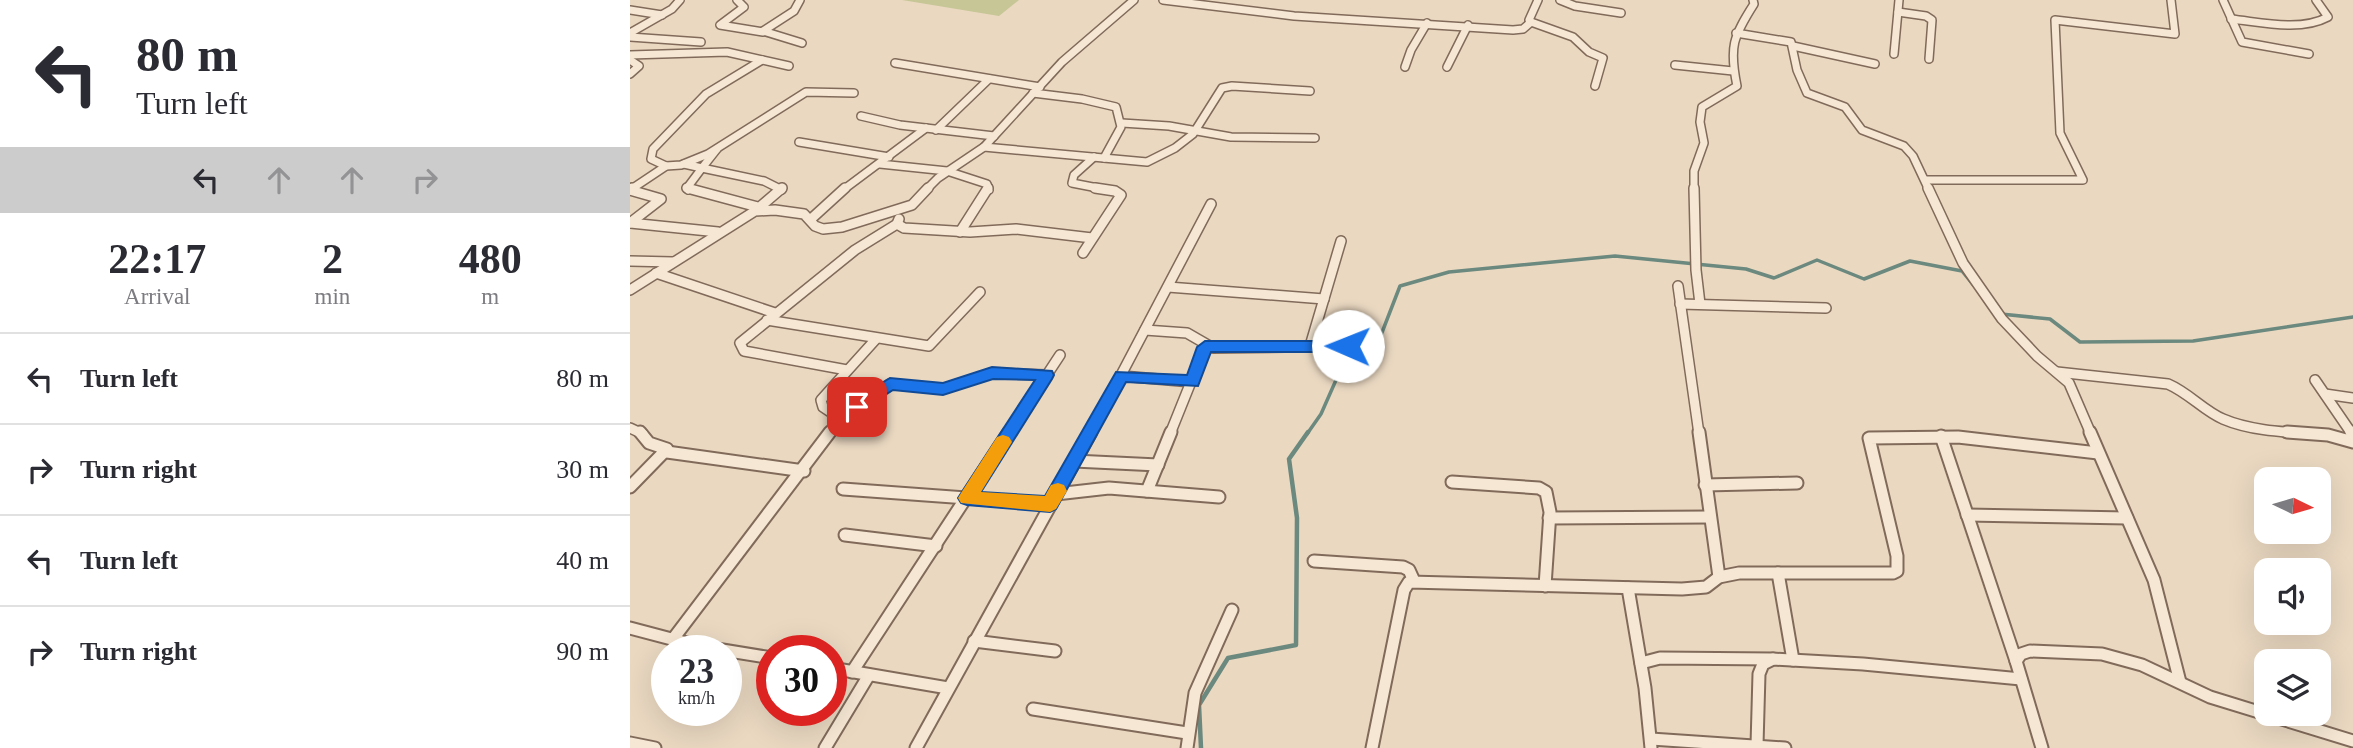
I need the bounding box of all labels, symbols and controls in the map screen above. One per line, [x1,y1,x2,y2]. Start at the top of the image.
text: 80 m [136,27,238,82]
icon: left [21,28,112,119]
text: Turn left [136,85,248,121]
icon: left [187,161,225,199]
icon: ahead [260,161,298,199]
icon: ahead [333,161,371,199]
icon: right [406,161,444,199]
text: 22:17 [108,236,206,282]
text: 2 [322,236,343,282]
text: 480 [459,236,522,282]
text: Arrival [124,284,191,309]
text: min [315,284,350,309]
text: m [481,284,499,309]
position arrow [1311,309,1385,383]
icon: left [21,360,59,398]
text: Turn left [80,364,178,393]
text: 80 m [556,364,609,393]
pin [827,377,887,437]
icon: arrive [838,388,876,426]
icon: right [21,451,59,489]
text: Turn right [80,455,197,484]
text: 30 m [556,455,609,484]
north arrow [2254,467,2331,544]
map controls [2254,467,2331,726]
icon: left [21,542,59,580]
text: Turn left [80,546,178,575]
text: 40 m [556,546,609,575]
button: sound [2254,558,2331,635]
icon: right [21,633,59,671]
speed limit sign: 30 [756,635,847,726]
text: Turn right [80,637,197,666]
text: 90 m [556,637,609,666]
button: layers [2254,649,2331,726]
text: 23 [679,652,714,691]
text: km/h [678,688,715,708]

